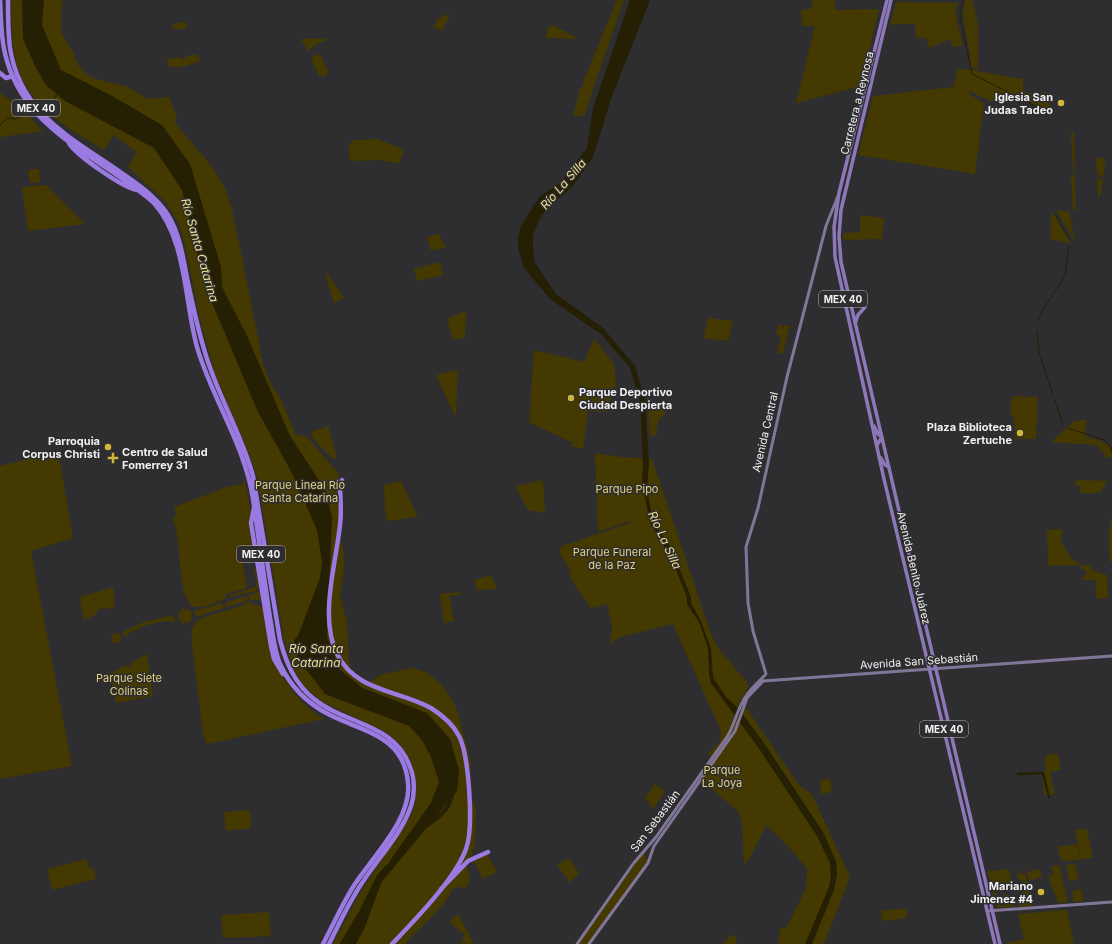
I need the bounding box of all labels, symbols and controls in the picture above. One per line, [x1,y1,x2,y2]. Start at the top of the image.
street label: Carretera a Reynosa [837,50,877,156]
place label: Iglesia San Judas Tadeo [984,90,1053,117]
marker: Iglesia San Judas Tadeo [1056,98,1066,108]
road number: MEX 40 [12,100,60,116]
water label: Río La Silla [537,155,589,213]
water label: Río Santa Catarina [178,196,222,304]
road number: MEX 40 [819,291,867,307]
place label: Parque Deportivo Ciudad Despierta [579,385,673,412]
street label: Avenida Central [749,391,781,473]
marker: Parque Deportivo Ciudad Despierta [566,393,576,403]
place label: Plaza Biblioteca Zertuche [927,420,1012,447]
marker: Plaza Biblioteca Zertuche [1015,428,1025,438]
place label: Parroquia Corpus Christi [22,434,100,461]
marker: Parroquia Corpus Christi [103,442,113,452]
place label: Centro de Salud Fomerrey 31 [122,445,208,472]
marker: Centro de Salud Fomerrey 31 [107,452,119,464]
park label: Parque Lineal Río Santa Catarina [255,478,345,505]
park label: Parque Pipo [596,482,659,496]
water label: Río La Silla [645,509,685,571]
street label: Avenida Benito Juárez [894,510,934,626]
park label: Parque Funeral de la Paz [573,545,651,572]
road number: MEX 40 [237,546,285,562]
water label: Río Santa Catarina [289,641,343,670]
street label: Avenida San Sebastián [859,650,979,672]
park label: Parque Siete Colinas [96,671,162,698]
road number: MEX 40 [920,721,968,737]
park label: Parque La Joya [702,763,742,790]
street label: San Sebastián [627,787,683,855]
place label: Mariano Jimenez #4 [970,879,1033,906]
marker: Mariano Jimenez #4 [1036,887,1046,897]

